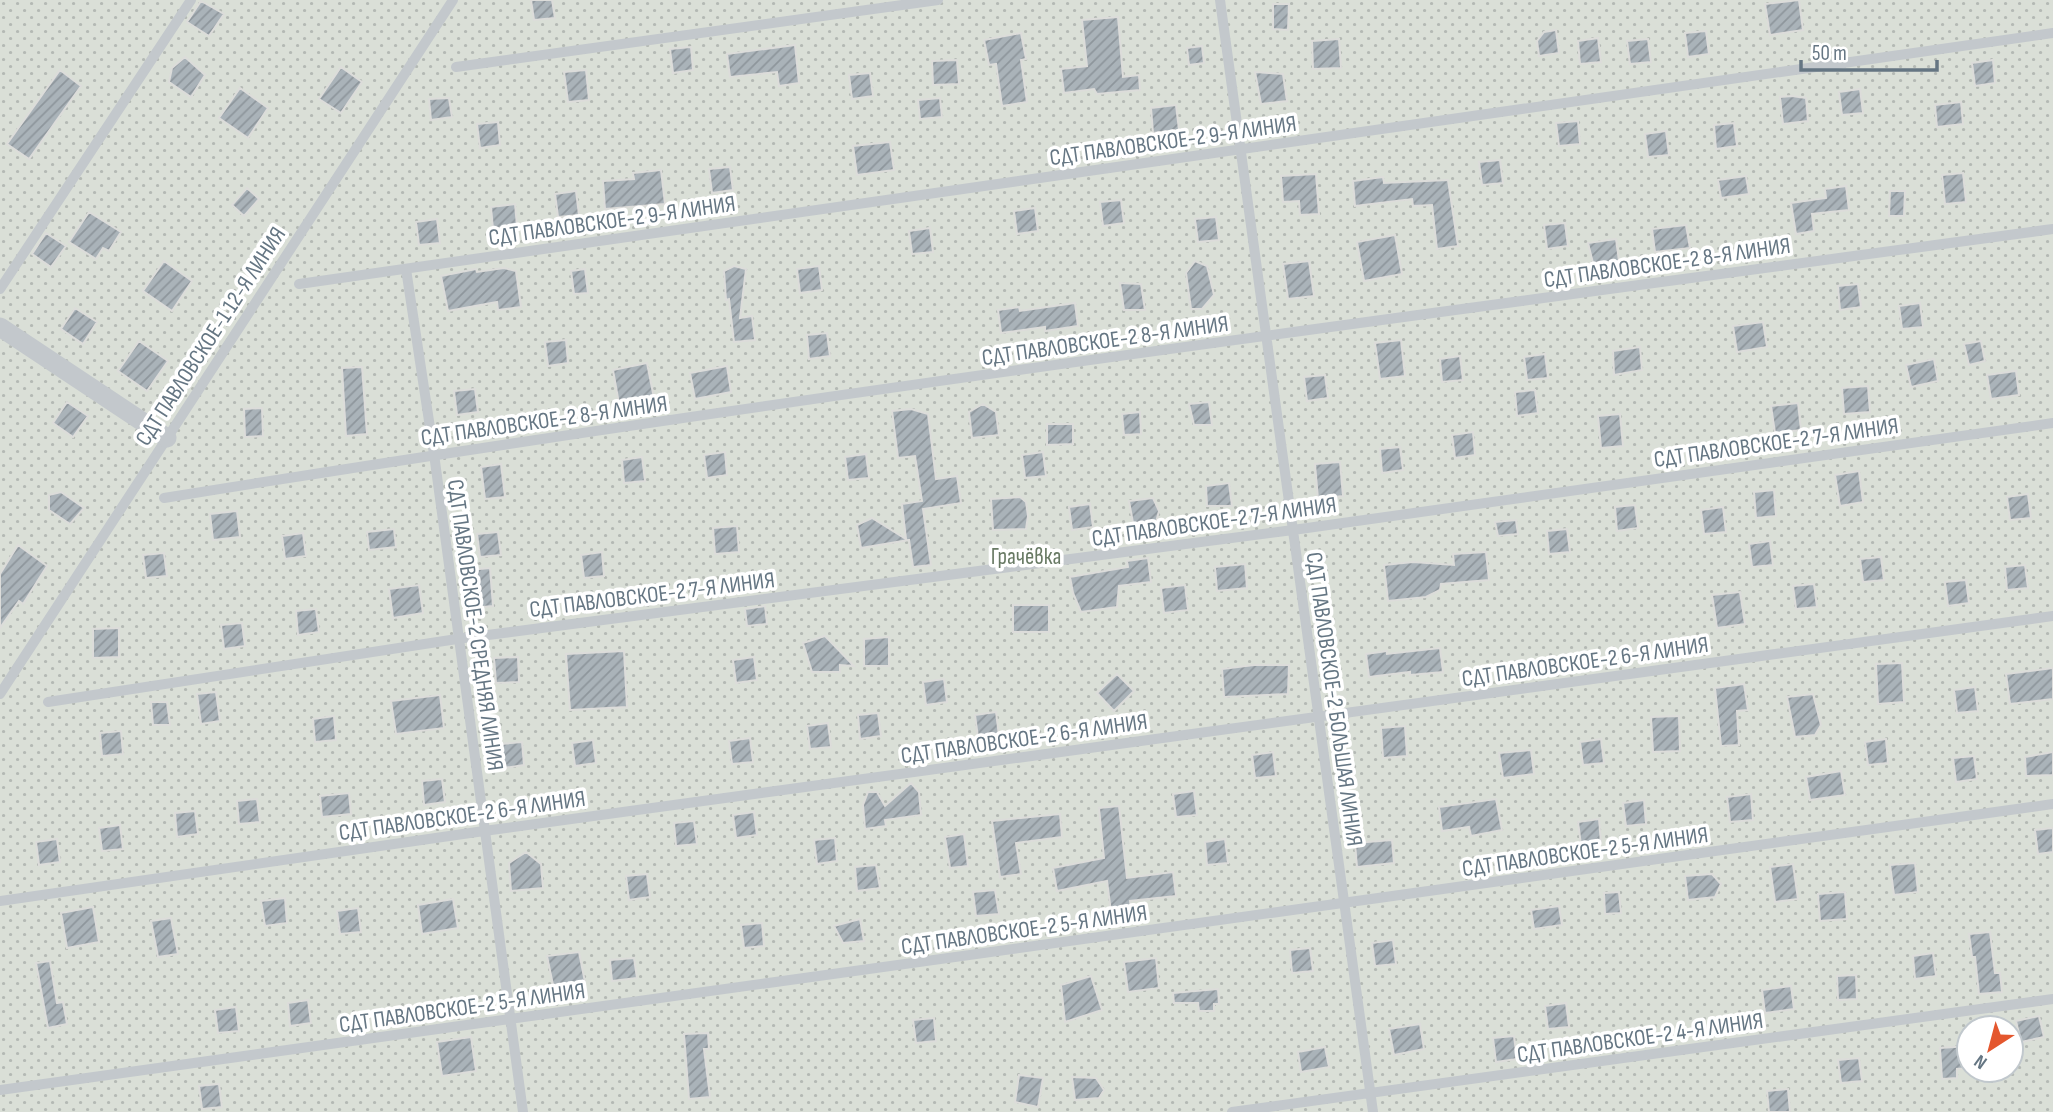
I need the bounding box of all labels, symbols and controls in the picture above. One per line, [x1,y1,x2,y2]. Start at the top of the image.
scale bar [1801,28,1938,72]
text: 50 m [1812,41,1847,66]
street label: СДТ ПАВЛОВСКОЕ-2 9-Я ЛИНИЯ [1048,110,1298,172]
street label: СДТ ПАВЛОВСКОЕ-2 9-Я ЛИНИЯ [487,190,737,252]
street label: СДТ ПАВЛОВСКОЕ-1 12-Я ЛИНИЯ [130,222,292,451]
street label: СДТ ПАВЛОВСКОЕ-2 8-Я ЛИНИЯ [1542,232,1792,294]
street label: СДТ ПАВЛОВСКОЕ-2 8-Я ЛИНИЯ [980,310,1230,372]
street label: СДТ ПАВЛОВСКОЕ-2 8-Я ЛИНИЯ [419,390,669,452]
street label: СДТ ПАВЛОВСКОЕ-2 7-Я ЛИНИЯ [1652,412,1900,474]
street label: СДТ ПАВЛОВСКОЕ-2 СРЕДНЯЯ ЛИНИЯ [441,478,509,773]
street label: СДТ ПАВЛОВСКОЕ-2 7-Я ЛИНИЯ [1090,491,1338,553]
park label: Грачёвка [991,543,1061,571]
street label: СДТ ПАВЛОВСКОЕ-2 БОЛЬШАЯ ЛИНИЯ [1300,550,1369,848]
street label: СДТ ПАВЛОВСКОЕ-2 7-Я ЛИНИЯ [528,566,776,624]
street label: СДТ ПАВЛОВСКОЕ-2 6-Я ЛИНИЯ [1460,631,1710,693]
street label: СДТ ПАВЛОВСКОЕ-2 6-Я ЛИНИЯ [899,708,1149,770]
street label: СДТ ПАВЛОВСКОЕ-2 6-Я ЛИНИЯ [337,785,587,847]
street label: СДТ ПАВЛОВСКОЕ-2 5-Я ЛИНИЯ [1460,821,1710,883]
street label: СДТ ПАВЛОВСКОЕ-2 5-Я ЛИНИЯ [899,899,1149,961]
street label: СДТ ПАВЛОВСКОЕ-2 5-Я ЛИНИЯ [337,977,587,1039]
street label: СДТ ПАВЛОВСКОЕ-2 4-Я ЛИНИЯ [1515,1007,1765,1069]
north arrow [1955,1014,2025,1084]
text: N [1970,1049,1992,1074]

